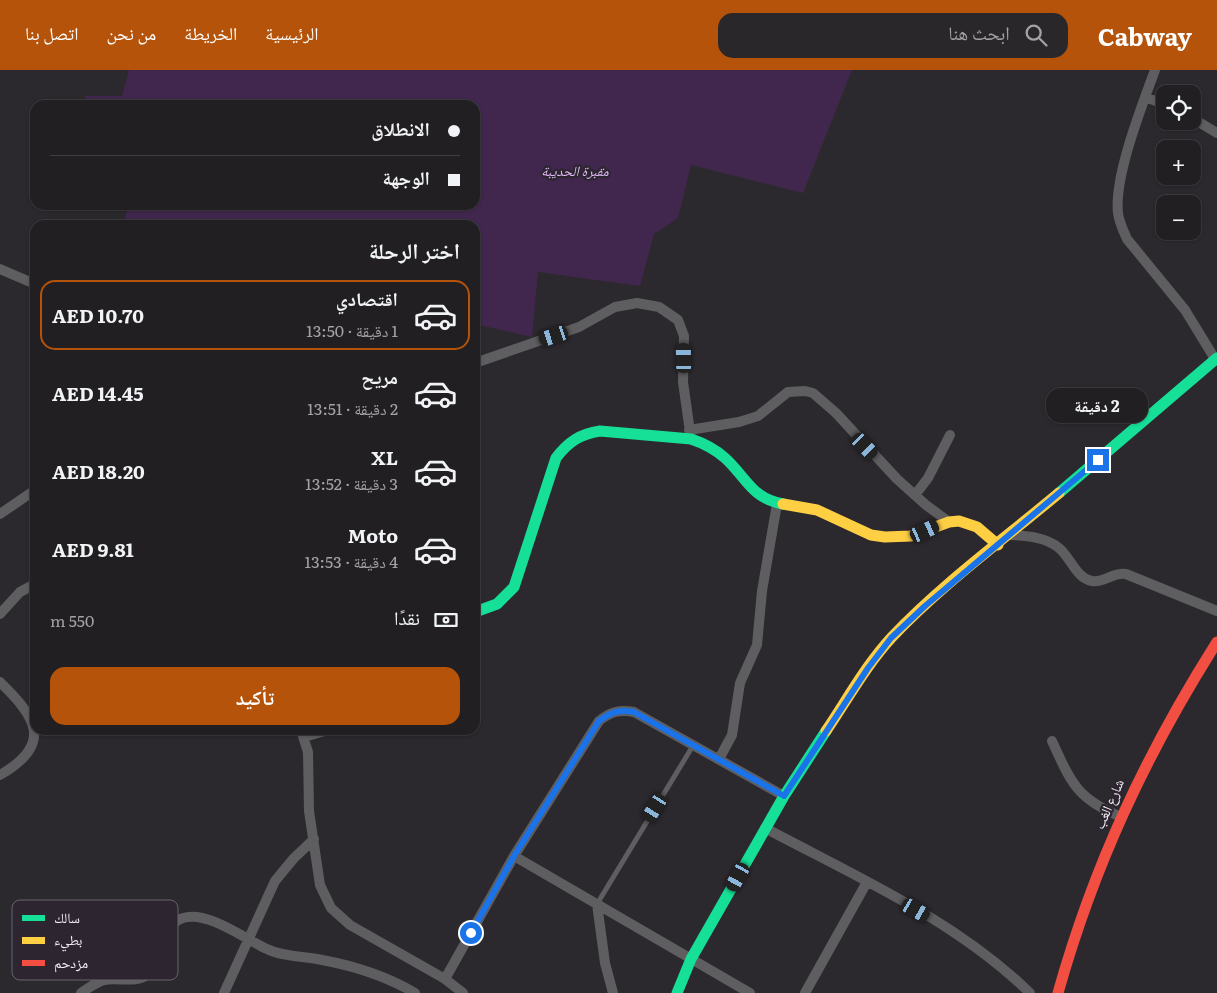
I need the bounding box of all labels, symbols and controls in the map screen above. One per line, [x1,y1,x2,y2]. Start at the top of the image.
search box [718,13,1068,58]
text: ابحث هنا [948,18,1010,46]
text: Cabway [1098,18,1192,53]
text: اتصل بنا [25,19,78,46]
text: من نحن [106,19,156,46]
text: الخريطة [184,19,237,46]
text: الرئيسية [265,19,319,46]
icon: search [1022,21,1050,49]
map controls [1156,85,1201,240]
button: locate [1156,85,1201,130]
text: الانطلاق [371,114,430,142]
button: + [1156,140,1201,185]
park label: مقبرة الحديبة [541,160,609,180]
text: الوجهة [382,163,430,191]
button: − [1156,195,1201,240]
text: اختر الرحلة [369,233,460,266]
text: اقتصادي [336,284,398,312]
icon: car [413,293,458,338]
text: AED 10.70 [52,301,144,329]
text: 1 دقيقة · 13:50 [306,318,398,342]
car [537,324,570,348]
car [676,343,691,373]
text: مريح [361,362,398,390]
icon: car [413,371,458,416]
text: AED 14.45 [52,379,144,407]
callout: 2 دقيقة [1047,388,1149,422]
text: 2 دقيقة [1074,393,1120,417]
text: 2 دقيقة · 13:51 [307,396,398,420]
car [849,430,880,462]
text: XL [371,443,398,471]
icon: car [413,449,458,494]
route end [1087,449,1109,471]
text: AED 18.20 [52,457,145,485]
text: 3 دقيقة · 13:52 [305,471,398,495]
car [908,518,941,544]
text: Moto [348,521,398,549]
icon: car [413,527,458,572]
text: AED 9.81 [52,535,134,563]
text: 4 دقيقة · 13:53 [304,549,398,573]
text: نقدًا [394,603,420,631]
icon: cash [432,606,460,634]
text: 550 m [50,608,94,632]
button: تأكيد [50,667,460,725]
street label: شارع الغب [1088,775,1129,832]
car [640,791,669,825]
car [724,860,751,894]
car [899,896,932,924]
legend [12,900,178,980]
text: سالك [54,907,80,927]
route start [460,922,482,944]
text: بطيء [54,929,83,952]
text: مزدحم [54,952,88,973]

